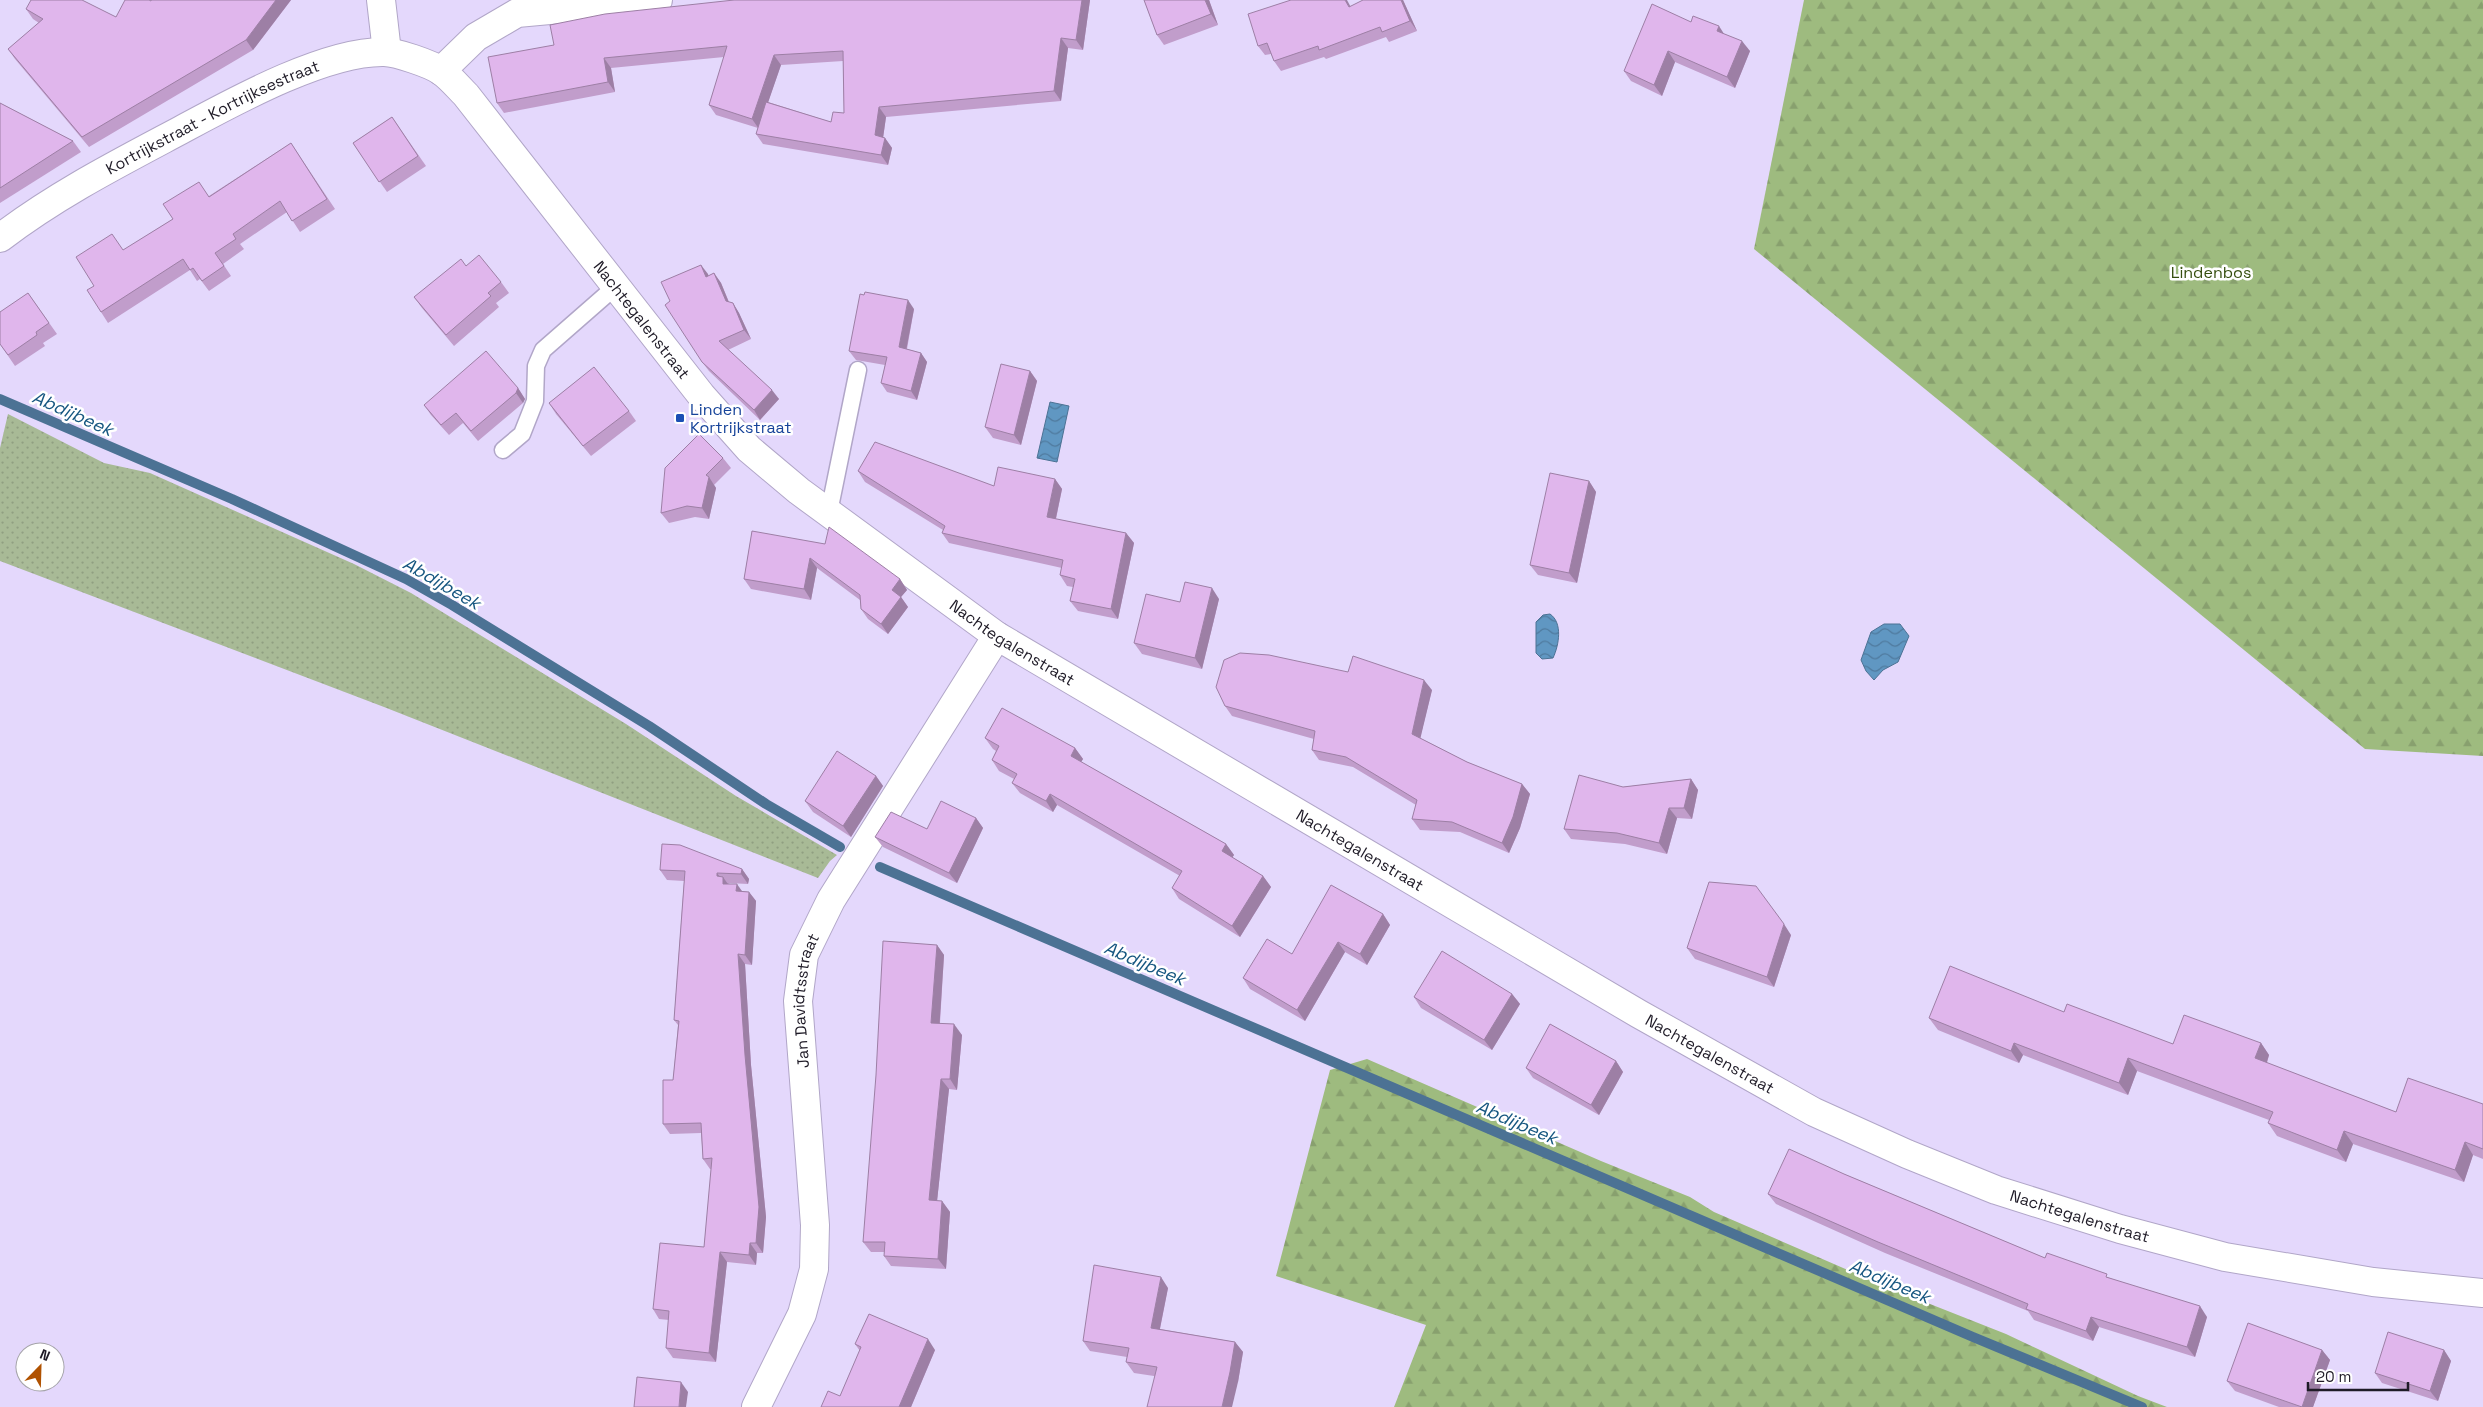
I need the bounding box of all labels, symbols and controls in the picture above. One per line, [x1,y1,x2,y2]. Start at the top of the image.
street label: Kortrijkstraat - Kortrijksestraat [102,55,322,179]
street label: Nachtegalenstraat [589,256,695,383]
park label: Lindenbos [2171,262,2251,283]
water label: Abdijbeek [29,385,119,442]
place label: Linden Kortrijkstraat [690,399,792,438]
marker: Linden Kortrijkstraat [674,412,686,424]
water label: Abdijbeek [399,552,487,616]
street label: Nachtegalenstraat [946,594,1079,690]
street label: Nachtegalenstraat [1292,804,1428,896]
street label: Jan Davidtsstraat [787,930,824,1069]
water label: Abdijbeek [1101,936,1191,991]
street label: Nachtegalenstraat [1642,1009,1778,1098]
water label: Abdijbeek [1473,1095,1563,1150]
street label: Nachtegalenstraat [2008,1185,2152,1247]
water label: Abdijbeek [1846,1254,1936,1309]
north arrow [15,1342,65,1392]
text: N [37,1345,53,1365]
scale bar [2308,1360,2408,1392]
text: 20 m [2316,1367,2351,1386]

